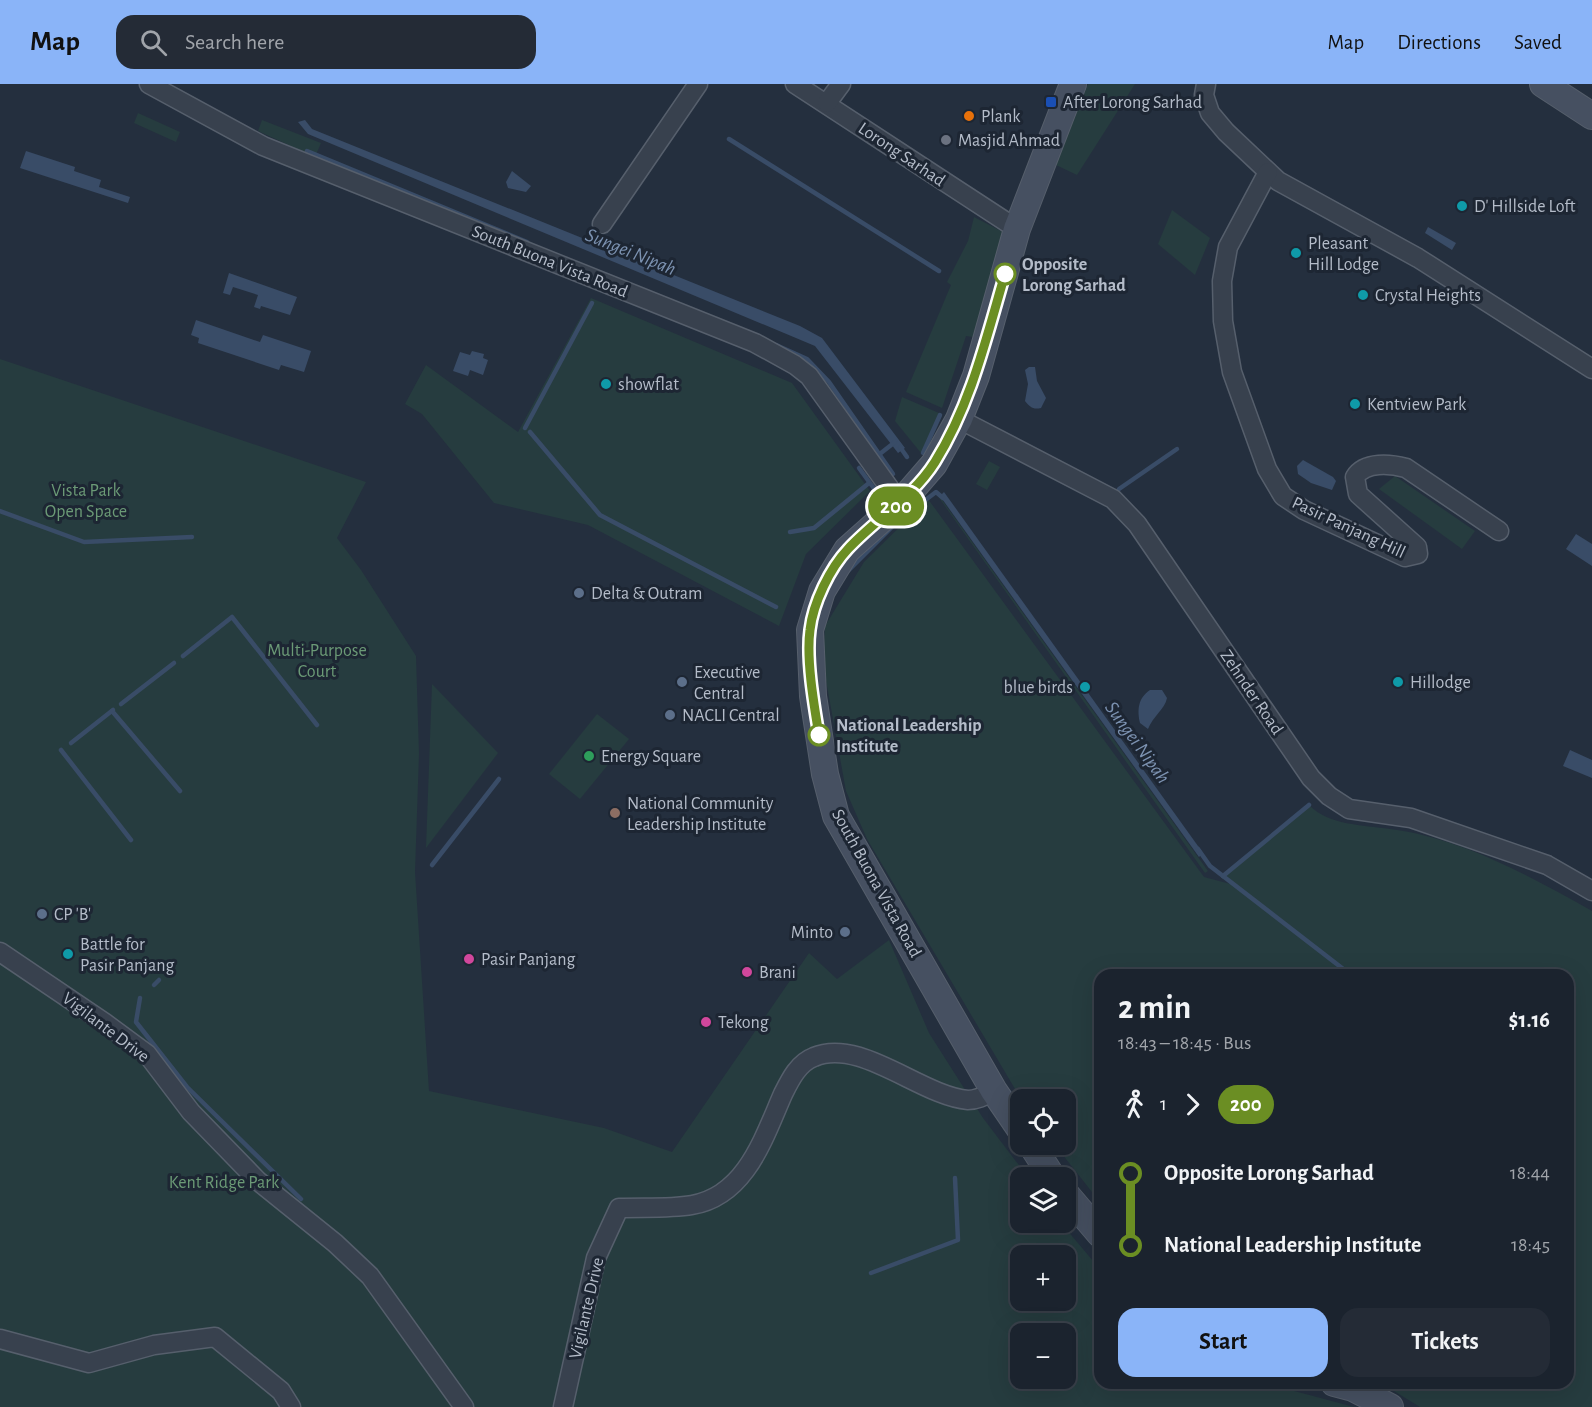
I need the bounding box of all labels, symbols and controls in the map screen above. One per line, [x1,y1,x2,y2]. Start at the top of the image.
search box [116,15,536,69]
icon: search [137,26,170,59]
text: Map [30,28,80,56]
text: Search here [185,31,284,53]
text: Map [1328,32,1364,53]
text: Directions [1397,32,1481,53]
text: Saved [1514,32,1562,53]
place label: After Lorong Sarhad [1063,94,1202,112]
marker: After Lorong Sarhad [1044,95,1058,109]
place label: Plank [981,108,1021,126]
marker: Plank [962,109,976,123]
street label: Lorong Sarhad [855,119,948,190]
place label: Masjid Ahmad [958,132,1060,150]
marker: Masjid Ahmad [939,133,953,147]
place label: D' Hillside Loft [1474,198,1576,216]
marker: D' Hillside Loft [1455,199,1469,213]
street label: South Buona Vista Road [469,222,630,301]
water label: Sungei Nipah [582,225,679,279]
place label: Pleasant Hill Lodge [1308,235,1379,274]
marker: Pleasant Hill Lodge [1289,246,1303,260]
place label: Opposite Lorong Sarhad [1022,256,1126,295]
marker: Opposite Lorong Sarhad [994,263,1016,285]
place label: Crystal Heights [1375,287,1481,305]
marker: Crystal Heights [1356,288,1370,302]
place label: showflat [618,376,679,394]
marker: showflat [599,377,613,391]
place label: Kentview Park [1367,396,1467,414]
marker: Kentview Park [1348,397,1362,411]
park label: Vista Park Open Space [45,482,127,521]
line badge: 200 [862,486,930,526]
street label: Pasir Panjang Hill [1289,494,1408,562]
text: 200 [880,496,912,517]
place label: Delta & Outram [591,585,702,603]
marker: Delta & Outram [572,586,586,600]
park label: Multi-Purpose Court [267,642,367,681]
street label: Zehnder Road [1216,647,1286,738]
place label: Executive Central [694,664,760,703]
place label: Hillodge [1410,674,1471,692]
marker: Executive Central [675,675,689,689]
marker: Hillodge [1391,675,1405,689]
place label: blue birds [1003,679,1073,697]
marker: blue birds [1078,680,1092,694]
water label: Sungei Nipah [1101,698,1173,787]
place label: NACLI Central [682,707,780,725]
marker: NACLI Central [663,708,677,722]
place label: National Leadership Institute [836,717,982,756]
marker: National Leadership Institute [808,724,830,746]
place label: Energy Square [601,748,701,766]
marker: Energy Square [582,749,596,763]
place label: National Community Leadership Institute [627,795,774,834]
marker: National Community Leadership Institute [608,806,622,820]
street label: South Buona Vista Road [828,806,924,961]
place label: CP 'B' [54,906,91,924]
marker: CP 'B' [35,907,49,921]
place label: Minto [791,924,833,942]
marker: Minto [838,925,852,939]
place label: Battle for Pasir Panjang [80,936,175,975]
marker: Battle for Pasir Panjang [61,947,75,961]
place label: Pasir Panjang [481,951,576,969]
marker: Pasir Panjang [462,952,476,966]
place label: Brani [759,964,796,982]
marker: Brani [740,965,754,979]
street label: Vigilante Drive [59,989,152,1066]
text: 2 min [1118,992,1191,1025]
text: $1.16 [1509,1009,1550,1031]
place label: Tekong [718,1014,769,1032]
marker: Tekong [699,1015,713,1029]
text: 18:43 – 18:45 · Bus [1118,1033,1251,1053]
icon: walk [1118,1088,1151,1121]
icon: forward [1176,1088,1209,1121]
map controls [1010,1089,1076,1389]
button: locate [1010,1089,1076,1155]
text: 1 [1160,1094,1167,1114]
text: 200 [1230,1094,1262,1115]
text: Opposite Lorong Sarhad [1164,1162,1374,1184]
text: 18:44 [1510,1163,1550,1183]
button: layers [1010,1167,1076,1233]
park label: Kent Ridge Park [169,1174,280,1192]
text: National Leadership Institute [1164,1234,1421,1256]
text: 18:45 [1511,1235,1550,1255]
button: + [1010,1245,1076,1311]
street label: Vigilante Drive [567,1256,607,1361]
button: Start [1118,1308,1328,1377]
button: Tickets [1340,1308,1550,1377]
button: − [1010,1323,1076,1389]

